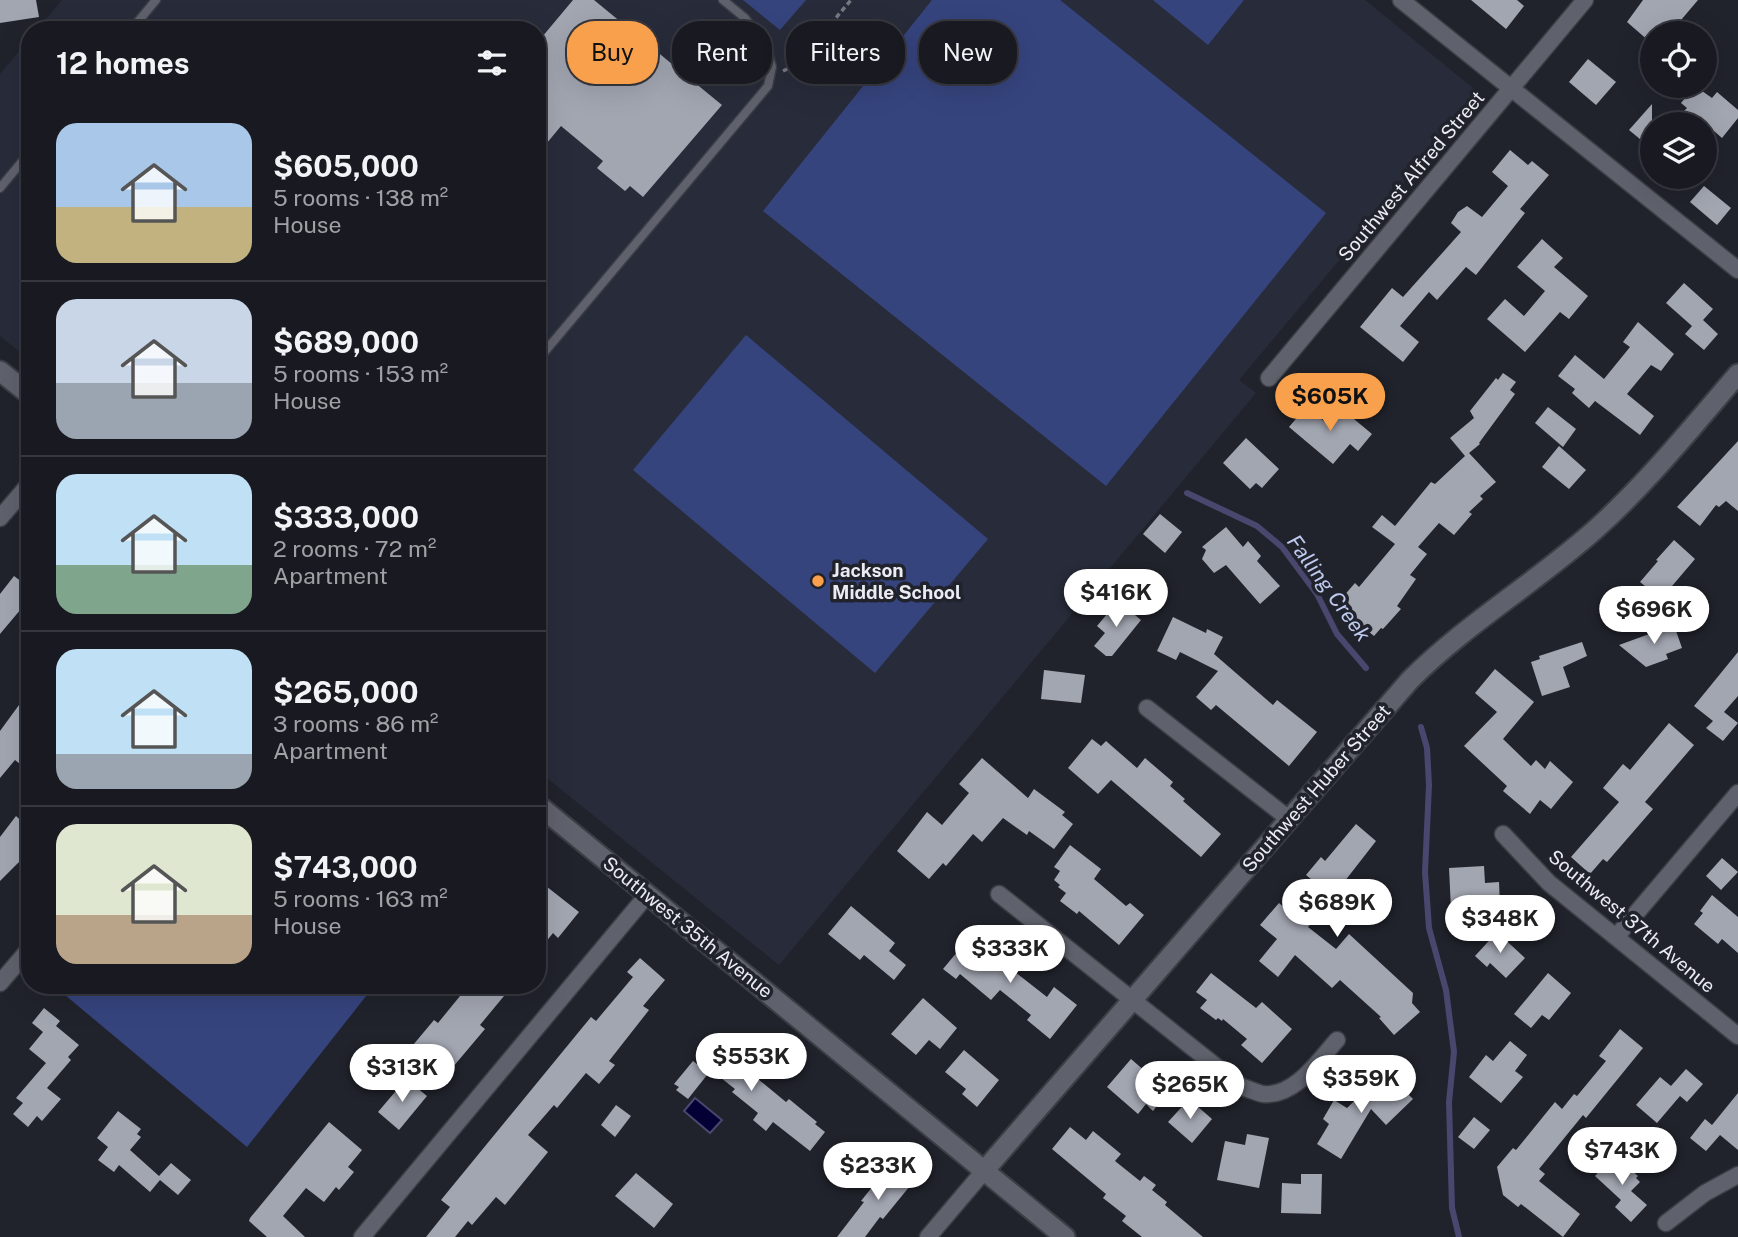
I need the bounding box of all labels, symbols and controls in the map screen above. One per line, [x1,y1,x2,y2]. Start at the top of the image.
chip: Buy [567,21,658,84]
chip: Rent [672,21,772,84]
chip: Filters [786,21,905,84]
chip: New [919,21,1017,84]
map controls [1640,21,1717,189]
button: locate [1640,21,1717,98]
icon: filters [473,44,511,82]
text: 12 homes [56,45,190,81]
street label: Southwest Alfred Street [1333,87,1489,265]
button: layers [1640,112,1717,189]
text: $605,000 [273,148,419,184]
icon: home [112,151,196,235]
text: 5 rooms · 138 m² [273,184,448,211]
text: House [273,211,341,238]
text: $689,000 [273,324,419,360]
icon: home [112,327,196,411]
text: 5 rooms · 153 m² [273,360,448,387]
pin: $605K [1281,374,1379,433]
text: $605K [1291,382,1369,409]
text: House [273,387,341,414]
text: $333,000 [273,499,419,535]
icon: home [112,502,196,586]
water label: Falling Creek [1282,530,1376,647]
text: 2 rooms · 72 m² [273,535,436,562]
place label: Jackson Middle School [832,559,961,603]
text: Apartment [273,562,388,589]
pin: $416K [1067,570,1165,629]
marker: Jackson Middle School [810,573,826,589]
text: $416K [1080,578,1152,605]
pin: $696K [1605,586,1703,646]
text: $696K [1615,595,1693,622]
text: $265,000 [273,674,419,710]
icon: home [112,677,196,761]
street label: Southwest Huber Street [1237,700,1395,876]
text: 3 rooms · 86 m² [273,710,439,737]
text: Apartment [273,737,388,764]
street label: Southwest 37th Avenue [1544,845,1720,997]
text: $743,000 [273,849,418,885]
icon: home [112,852,196,936]
street label: Southwest 35th Avenue [599,852,777,1002]
pin: $689K [1288,880,1386,939]
text: 5 rooms · 163 m² [273,885,448,912]
text: $689K [1298,888,1376,915]
pin: $348K [1451,895,1549,955]
text: $348K [1461,904,1539,931]
text: House [273,912,341,939]
pin: $333K [961,926,1059,985]
text: $333K [971,934,1049,961]
pin: $553K [702,1034,800,1093]
text: $553K [712,1042,790,1069]
pin: $313K [353,1044,451,1104]
text: $313K [366,1053,438,1080]
pin: $359K [1312,1056,1410,1115]
pin: $265K [1141,1062,1239,1121]
text: $359K [1322,1064,1400,1091]
text: $265K [1151,1070,1229,1097]
pin: $743K [1573,1128,1671,1187]
text: $743K [1584,1136,1660,1163]
pin: $233K [829,1142,927,1202]
text: $233K [839,1151,917,1178]

